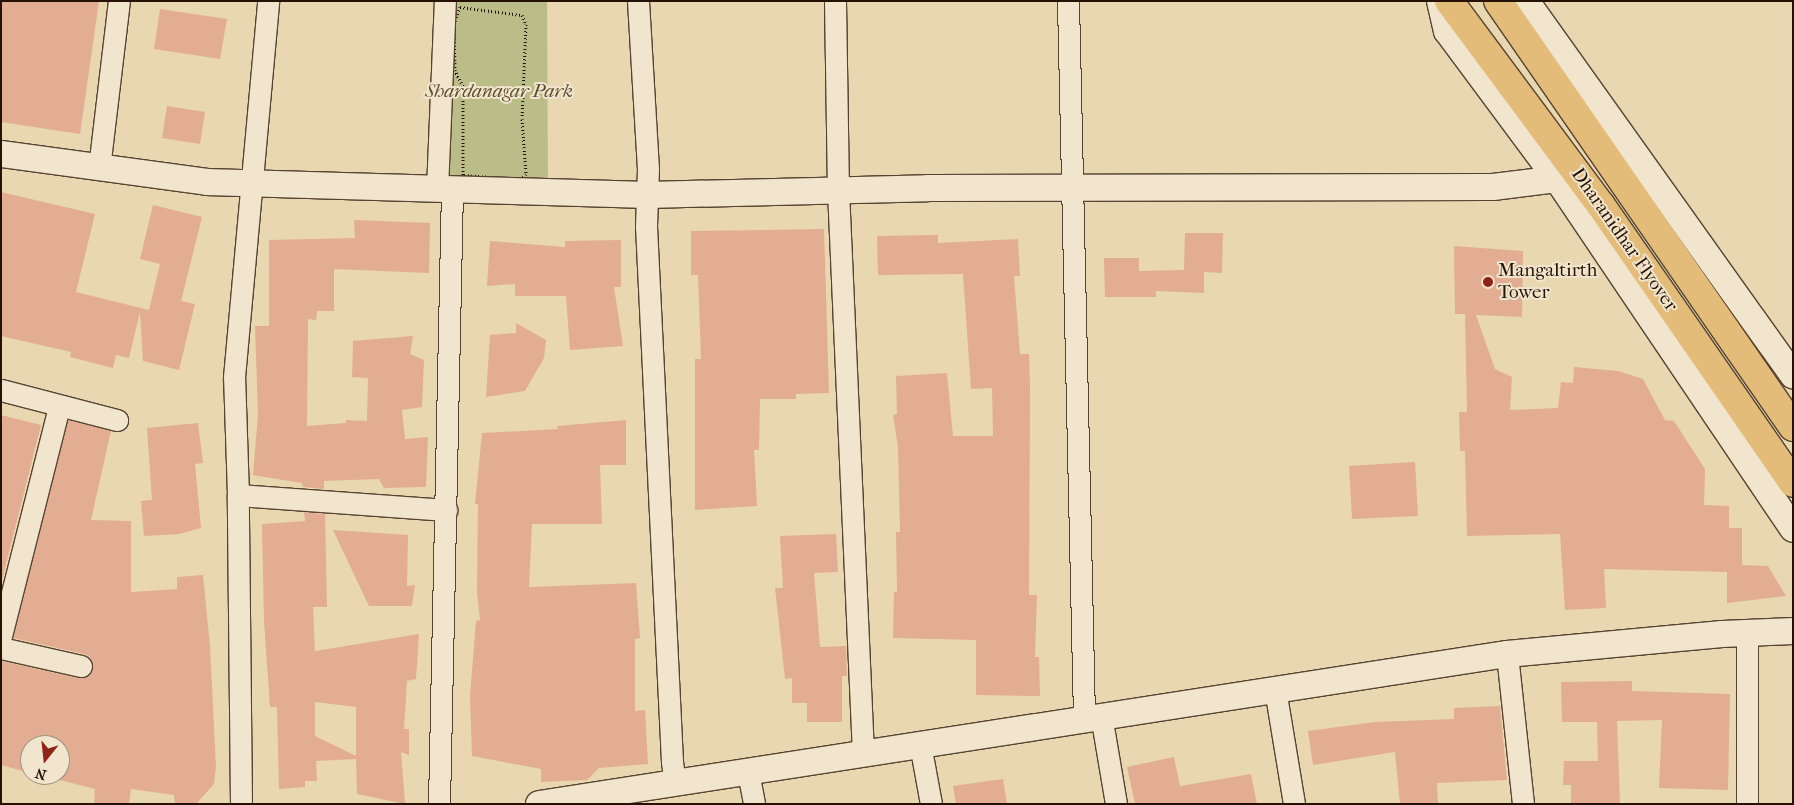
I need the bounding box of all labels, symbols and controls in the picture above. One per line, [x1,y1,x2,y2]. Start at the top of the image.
park label: Shardanagar Park [425,81,573,103]
street label: Dharanidhar Flyover [1566,164,1682,316]
place label: Mangaltirth Tower [1498,260,1597,304]
marker: Mangaltirth Tower [1482,276,1494,288]
north arrow [20,735,70,785]
text: N [34,764,48,784]

